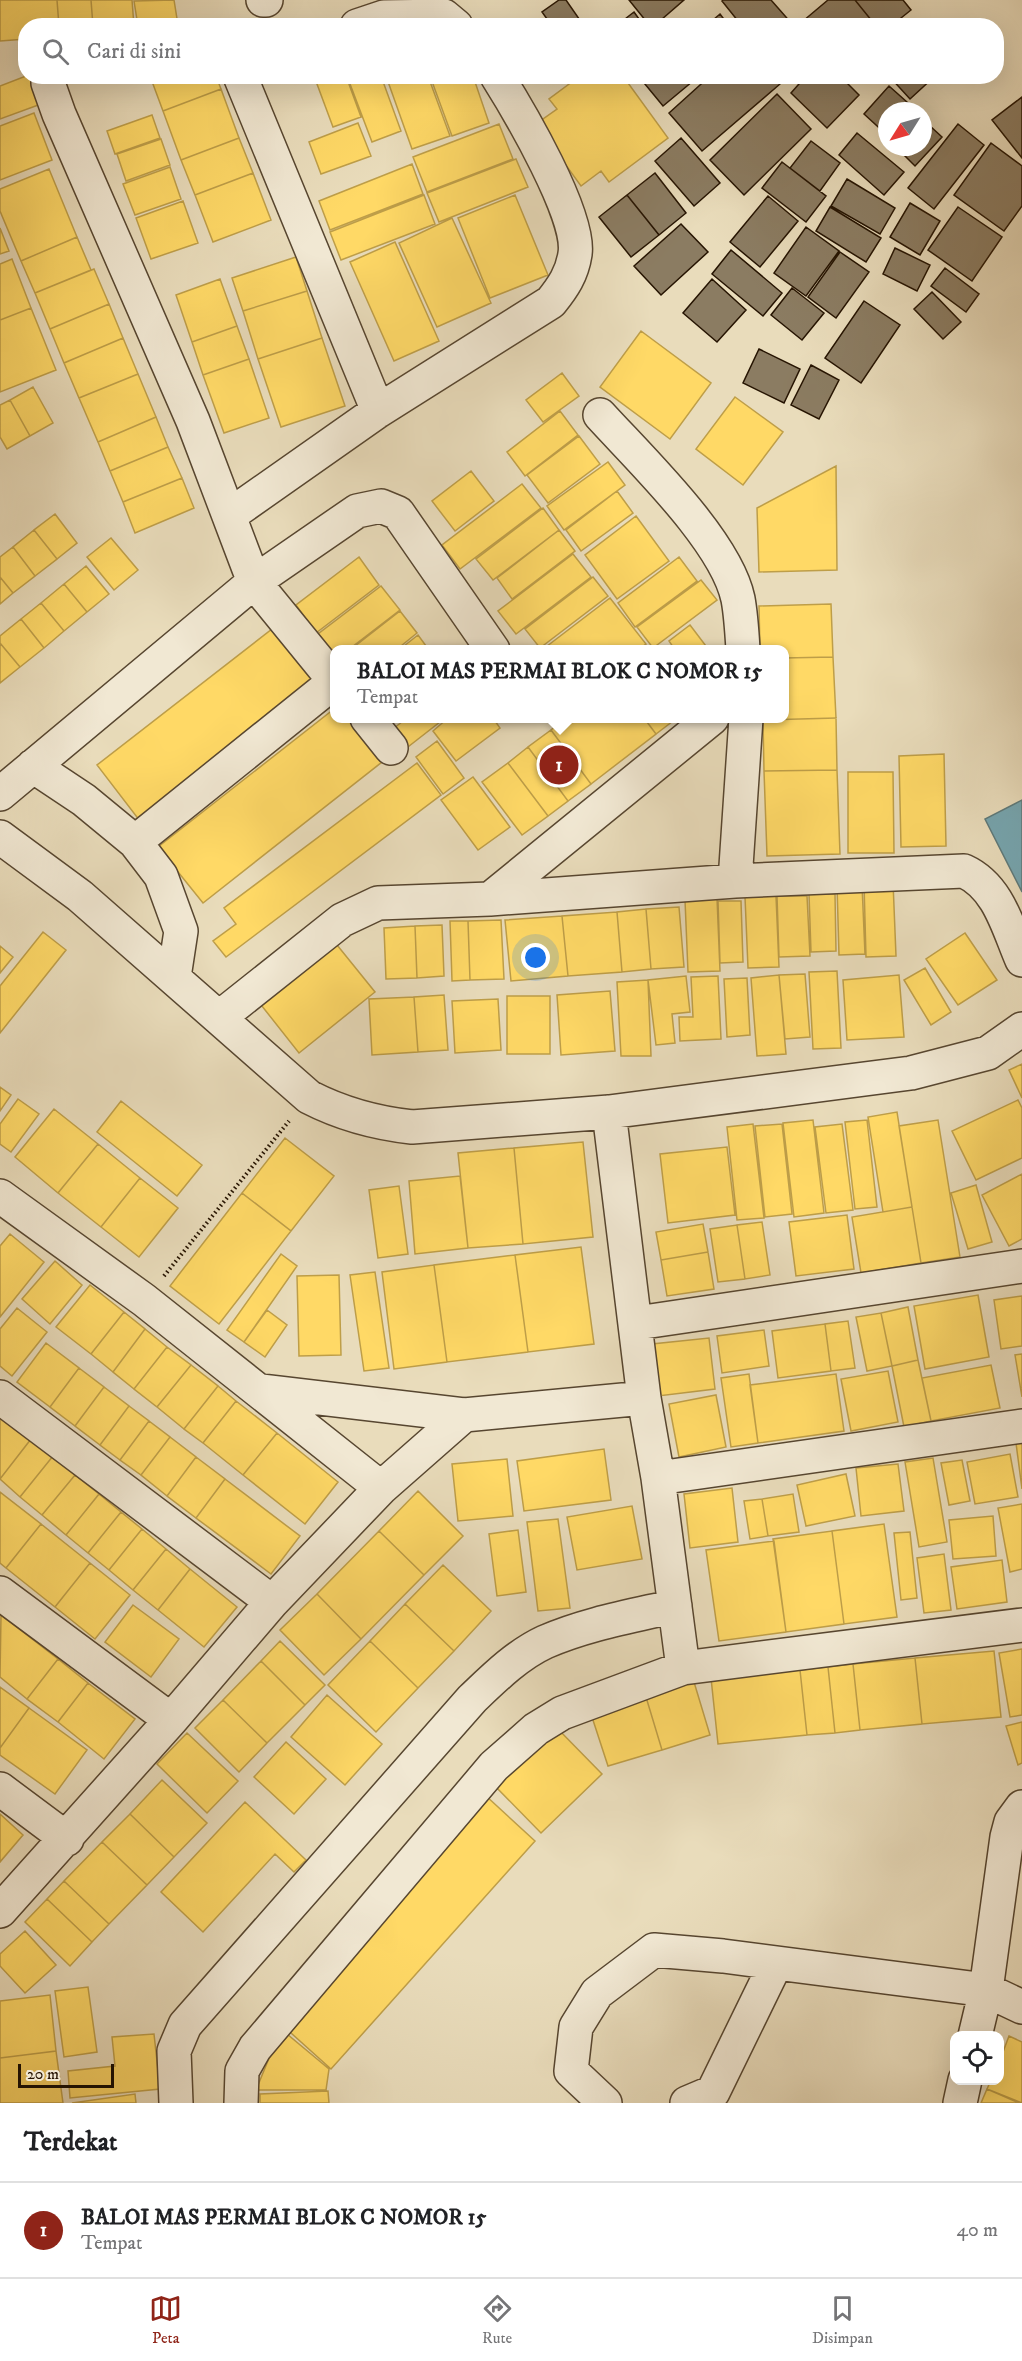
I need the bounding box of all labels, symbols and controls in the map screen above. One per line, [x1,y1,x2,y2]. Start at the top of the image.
search box [18,18,1004,84]
icon: search [39,35,72,68]
text: Cari di sini [87,38,181,65]
north arrow [878,102,932,156]
popup [330,645,789,723]
text: BALOI MAS PERMAI BLOK C NOMOR 15 [357,658,762,685]
text: Tempat [357,685,418,710]
pin: 1 [540,742,578,788]
your location [521,943,550,972]
map controls [950,2031,1004,2085]
button: locate [950,2031,1004,2085]
scale bar [18,2061,114,2088]
text: 20 m [27,2064,59,2084]
text: Terdekat [24,2126,117,2159]
text: BALOI MAS PERMAI BLOK C NOMOR 15 [81,2204,486,2231]
text: 1 [40,2218,47,2243]
text: 40 m [956,2218,998,2243]
text: Tempat [81,2231,142,2256]
tab: Peta [149,2292,182,2348]
tab: Rute [481,2292,514,2348]
tab: Disimpan [812,2292,873,2348]

